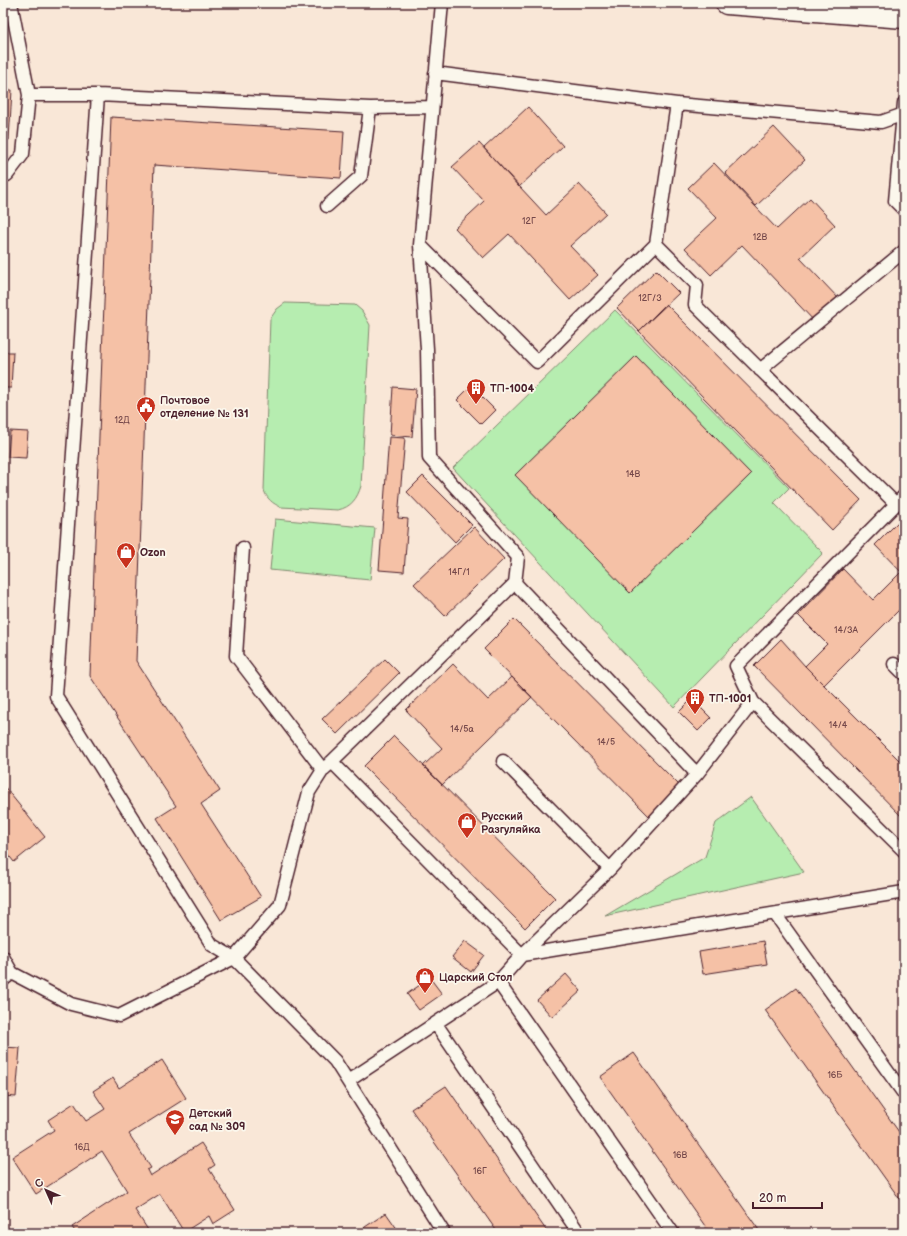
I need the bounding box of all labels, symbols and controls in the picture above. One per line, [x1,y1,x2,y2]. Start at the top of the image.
house number: 12Г [522,216,536,227]
house number: 12В [753,232,768,243]
house number: 12Г/3 [638,293,662,304]
building icon: ТП-1004 [465,377,487,405]
place label: ТП-1004 [490,382,535,395]
place label: Почтовое отделение № 131 [160,394,249,420]
public building icon: Почтовое отделение № 131 [135,395,157,423]
house number: 12Д [114,415,130,426]
house number: 14В [626,469,641,480]
shop icon: Ozon [115,541,137,569]
place label: Ozon [140,546,166,559]
house number: 14Г/1 [448,567,470,578]
house number: 14/3А [834,625,859,636]
building icon: ТП-1001 [684,687,706,715]
place label: ТП-1001 [709,692,751,705]
house number: 14/4 [829,720,848,731]
house number: 14/5а [450,724,474,735]
house number: 14/5 [597,737,615,748]
place label: Русский Разгуляйка [481,810,541,836]
shop icon: Русский Разгуляйка [456,811,478,839]
shop icon: Царский Стол [414,966,436,994]
place label: Царский Стол [439,971,512,984]
house number: 16Б [827,1070,843,1081]
place label: Детский сад № 309 [189,1107,245,1133]
school or university icon: Детский сад № 309 [164,1108,186,1136]
house number: 16Д [74,1142,90,1153]
house number: 16В [673,1150,688,1161]
house number: 16Г [473,1166,487,1177]
north arrow [26,1170,66,1210]
text: С [32,1176,47,1191]
scale bar [753,1184,822,1210]
text: 20 m [759,1191,786,1206]

